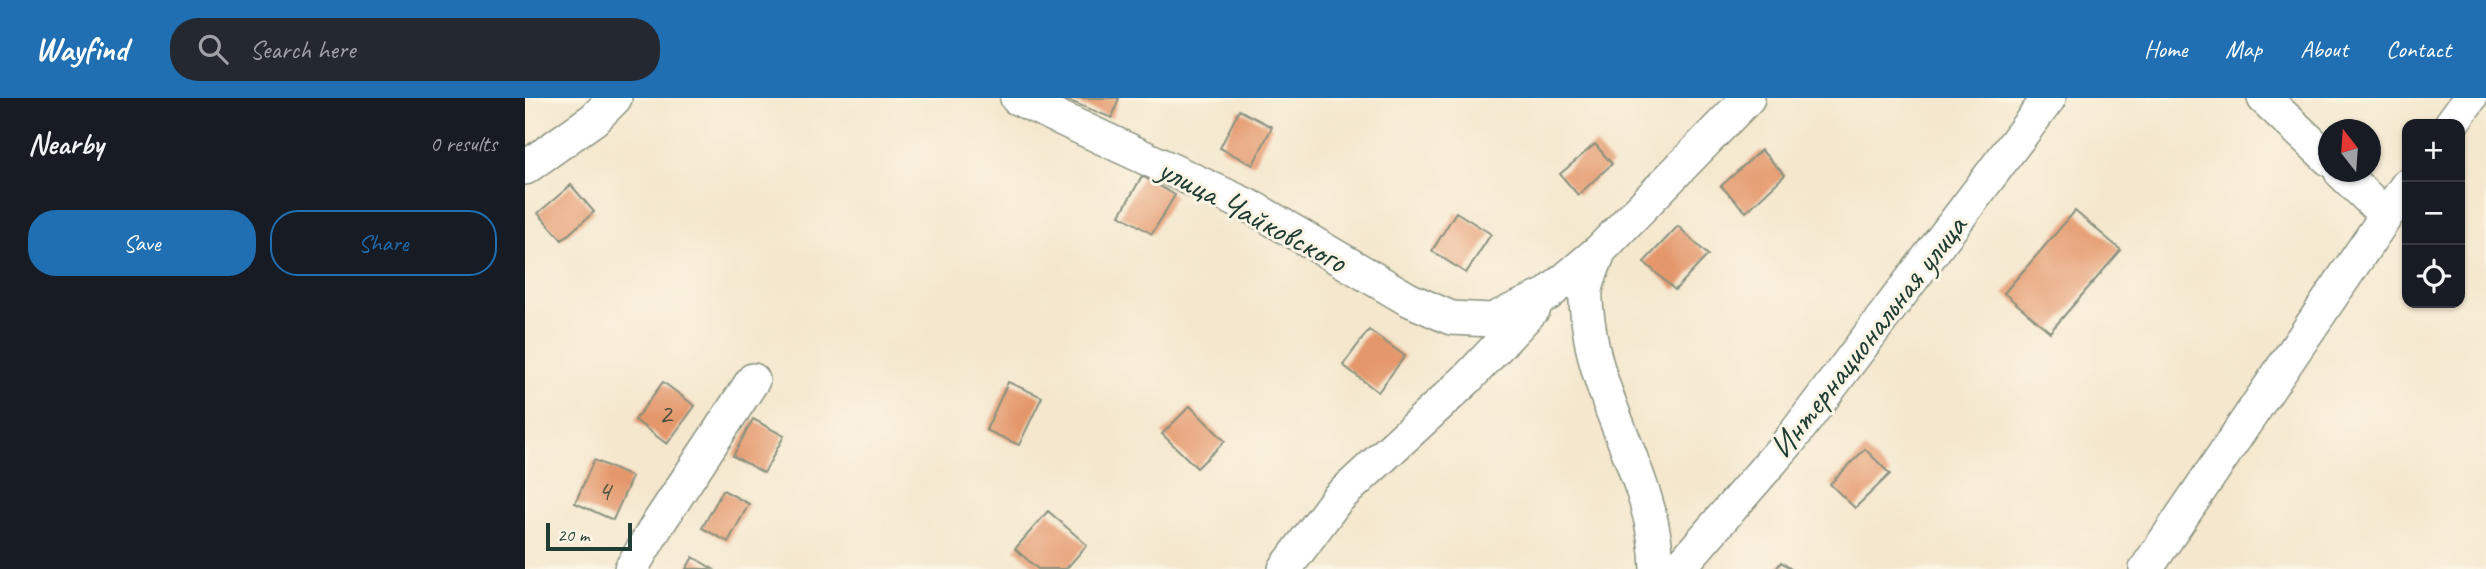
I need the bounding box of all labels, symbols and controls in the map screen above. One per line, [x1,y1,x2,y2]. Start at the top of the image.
search box [170,18,660,81]
text: Wayfind [35,28,128,70]
icon: search [194,30,232,68]
text: Search here [250,33,356,66]
text: Home [2144,34,2187,64]
text: Map [2225,34,2262,64]
text: About [2300,34,2348,64]
text: Contact [2386,34,2451,64]
north arrow [2318,119,2381,182]
map controls [2402,119,2465,308]
button: + [2402,119,2465,182]
text: Nearby [28,125,104,163]
text: 0 results [430,129,497,158]
street label: улица Чайковского [1149,147,1355,283]
button: − [2402,182,2465,245]
street label: Интернациональная улица [1760,205,1977,467]
button: Save [28,210,256,276]
button: Share [270,210,497,276]
button: locate [2402,245,2465,308]
house number: 2 [658,394,674,432]
house number: 4 [597,471,613,509]
scale bar [546,520,632,552]
text: 20 m [557,523,589,547]

